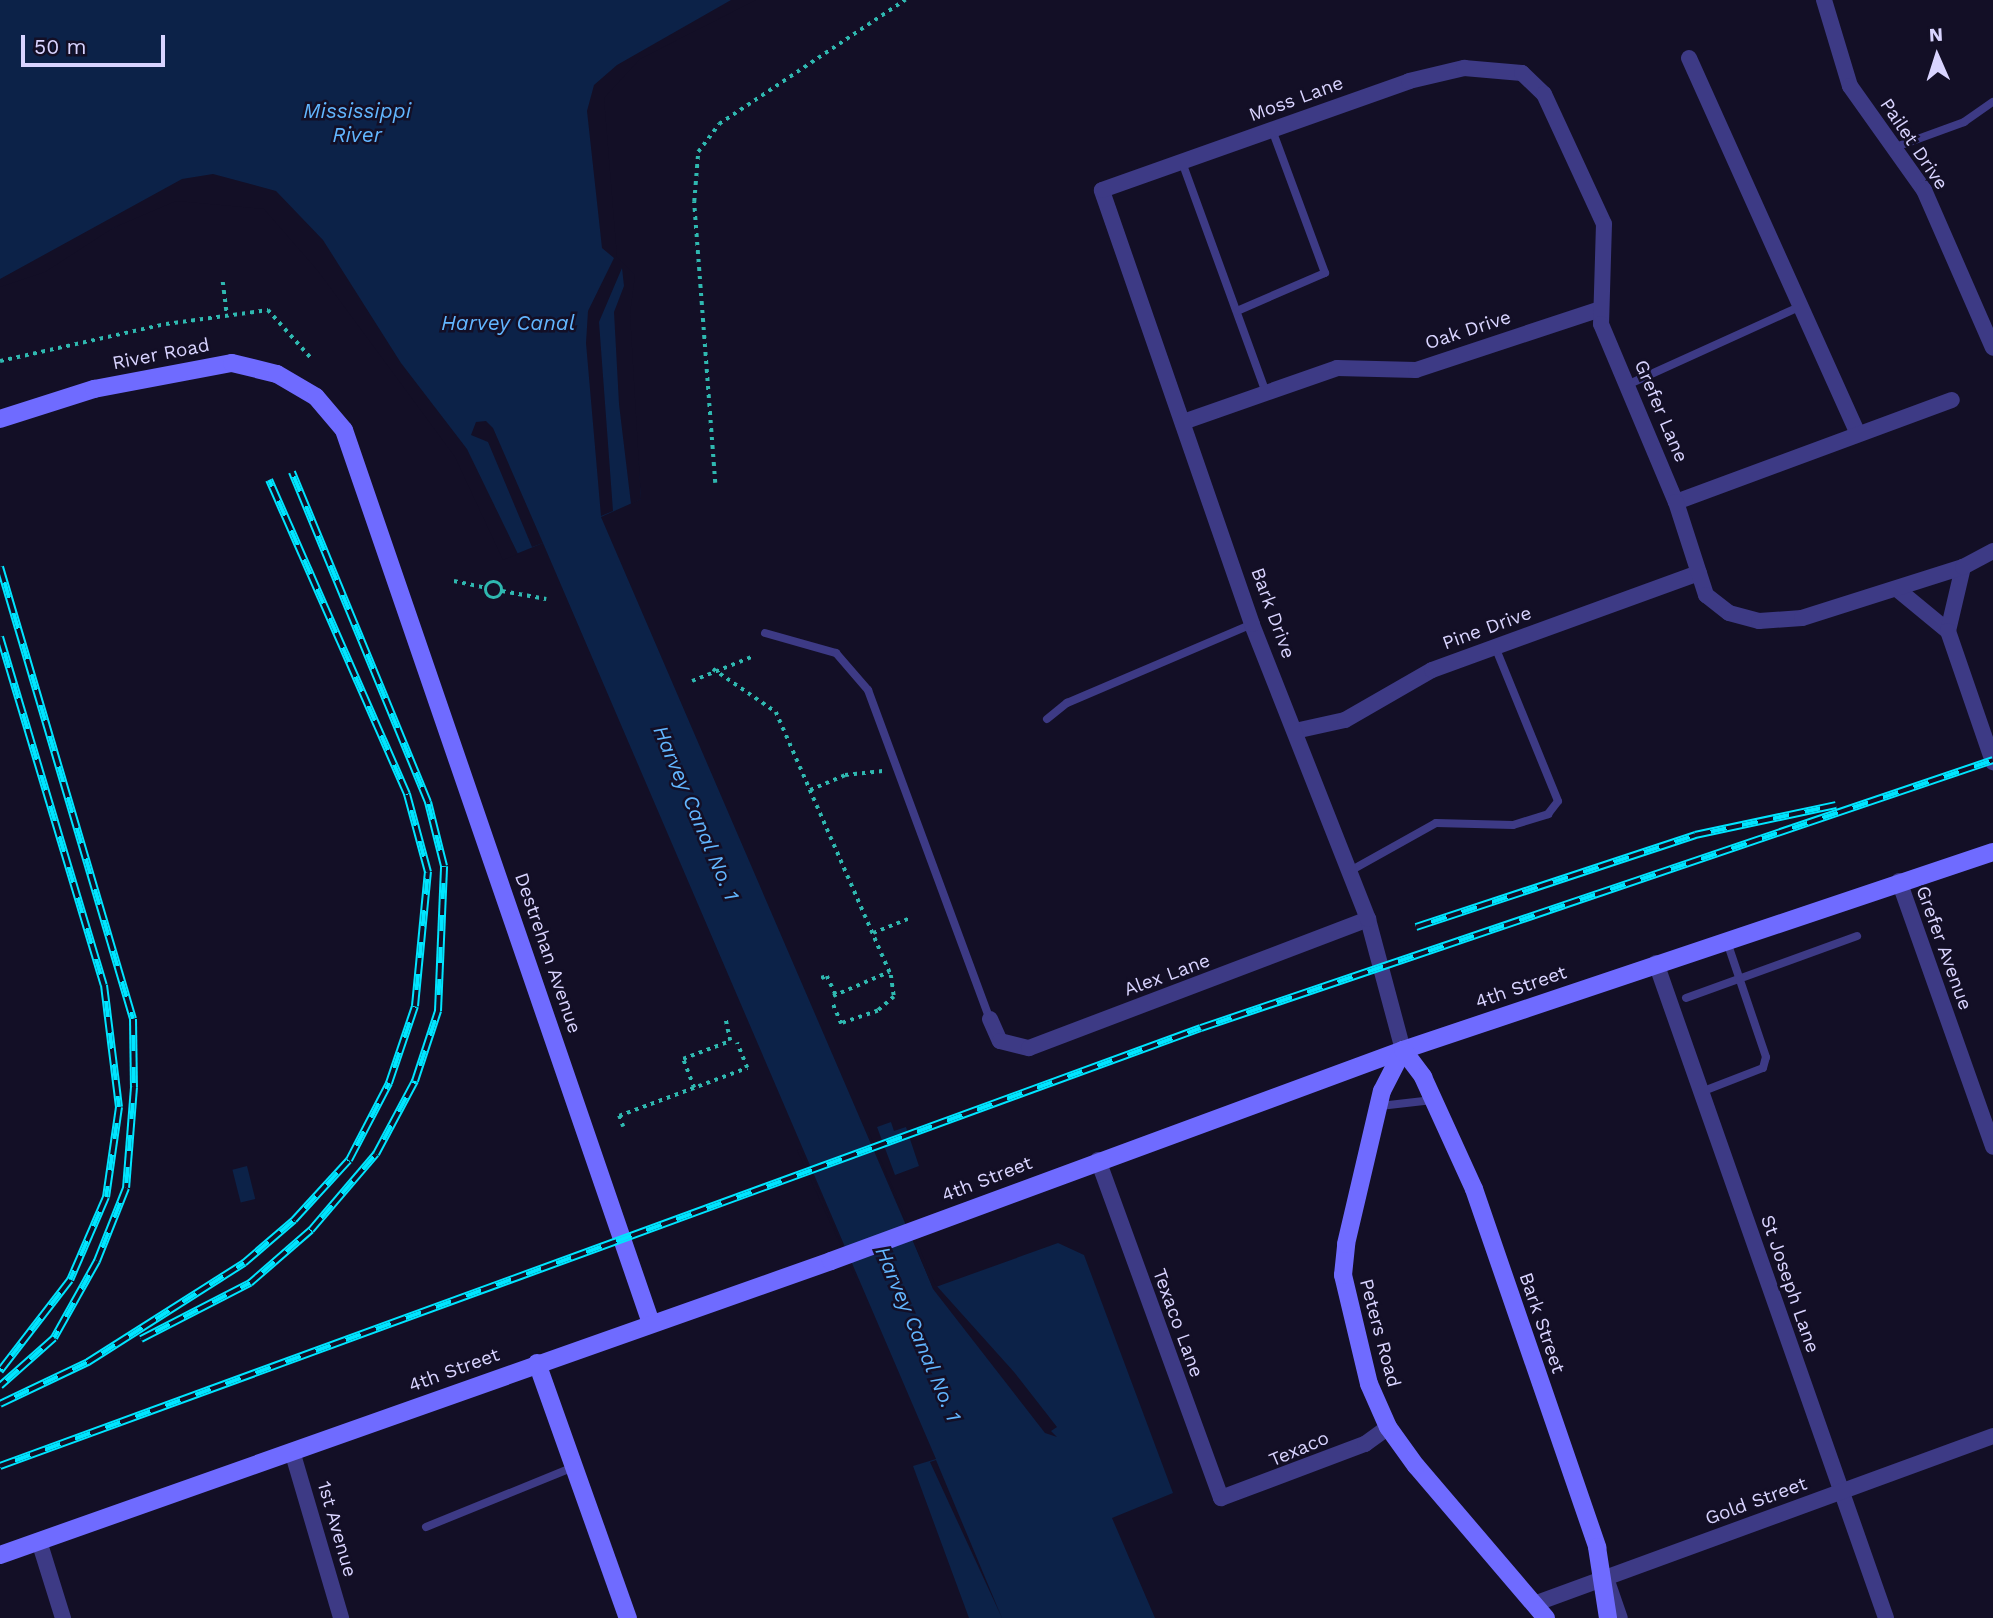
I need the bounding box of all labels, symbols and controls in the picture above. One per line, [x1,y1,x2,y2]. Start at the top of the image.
scale bar [24,21,168,65]
north arrow [1902,21,1972,91]
text: N [1928,23,1944,46]
text: 50 m [34,34,86,59]
street label: Moss Lane [1246,71,1346,127]
street label: Pailet Drive [1875,94,1953,194]
water label: Mississippi River [303,98,411,148]
street label: Oak Drive [1422,305,1514,355]
water label: Harvey Canal [441,310,575,336]
street label: River Road [110,333,212,375]
street label: Grefer Lane [1629,356,1693,466]
street label: Bark Drive [1246,564,1300,662]
street label: Pine Drive [1439,601,1535,655]
water label: Harvey Canal No. 1 [647,721,745,905]
street label: Destrehan Avenue [510,869,586,1037]
street label: Grefer Avenue [1911,882,1977,1014]
street label: Alex Lane [1121,949,1213,1001]
street label: 4th Street [1472,961,1570,1013]
street label: 4th Street [939,1151,1035,1207]
street label: St Joseph Lane [1756,1212,1824,1356]
water label: Harvey Canal No. 1 [869,1242,967,1426]
street label: Texaco Lane [1148,1266,1208,1380]
street label: Bark Street [1514,1269,1570,1377]
street label: Peters Road [1355,1276,1405,1390]
street label: 4th Street [405,1343,503,1397]
street label: Texaco [1266,1426,1332,1472]
street label: Gold Street [1702,1472,1810,1530]
street label: 1st Avenue [312,1478,362,1580]

